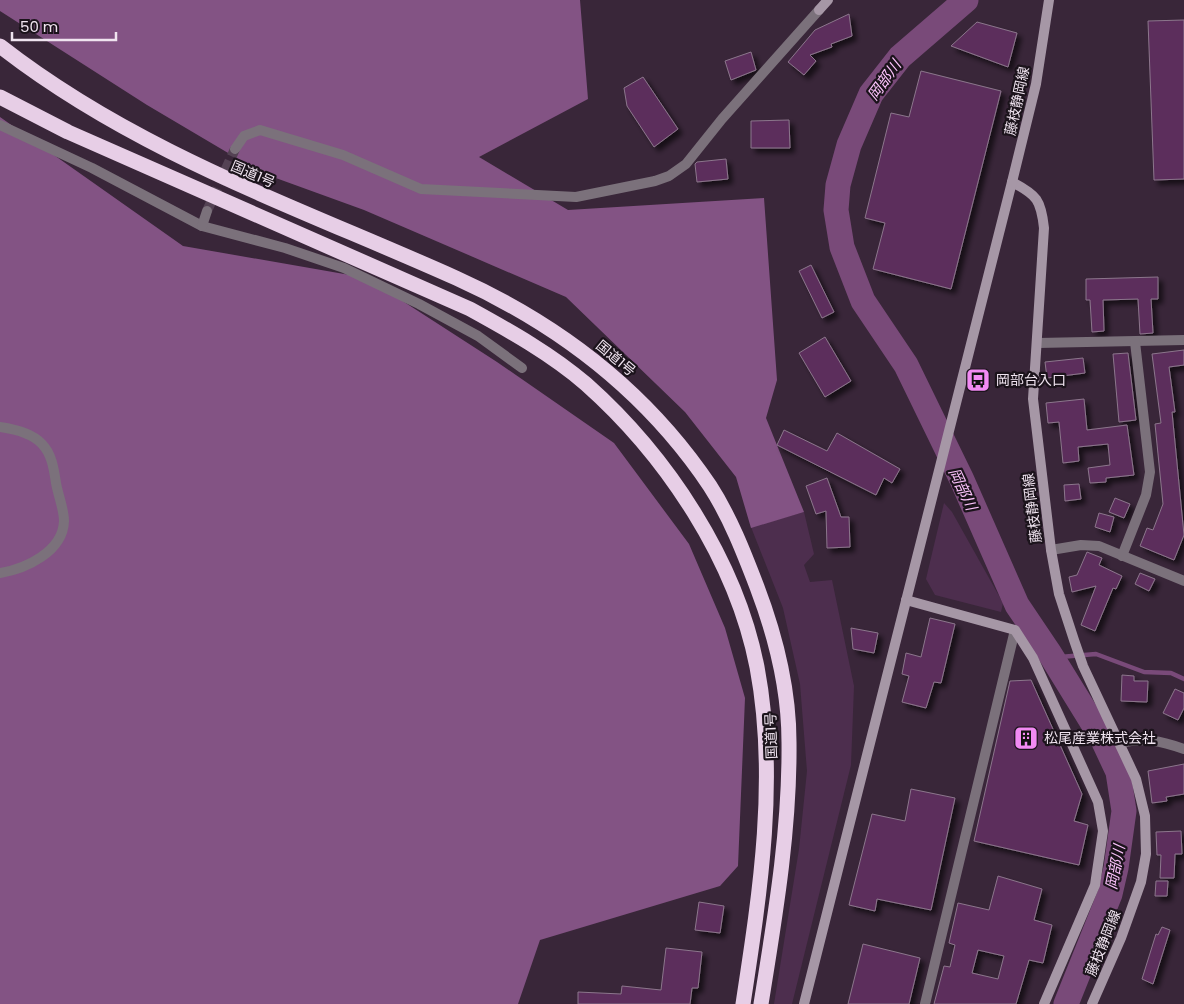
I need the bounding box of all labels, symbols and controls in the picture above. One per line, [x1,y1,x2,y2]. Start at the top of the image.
scale bar [12,10,116,42]
text: 50 m [20,16,58,37]
water label: 岡部川 [862,54,907,104]
street label: 藤枝静岡線 [1000,65,1034,137]
street label: 国道1号 [228,156,278,192]
street label: 国道1号 [592,335,640,381]
bus stop icon: 岡部台入口 [965,367,991,393]
place label: 岡部台入口 [996,370,1066,390]
water label: 岡部川 [944,464,983,516]
street label: 藤枝静岡線 [1018,472,1046,544]
street label: 国道1号 [760,712,782,760]
building icon: 松尾産業株式会社 [1013,725,1039,751]
place label: 松尾産業株式会社 [1044,728,1156,748]
water label: 岡部川 [1100,841,1130,891]
street label: 藤枝静岡線 [1081,907,1125,979]

